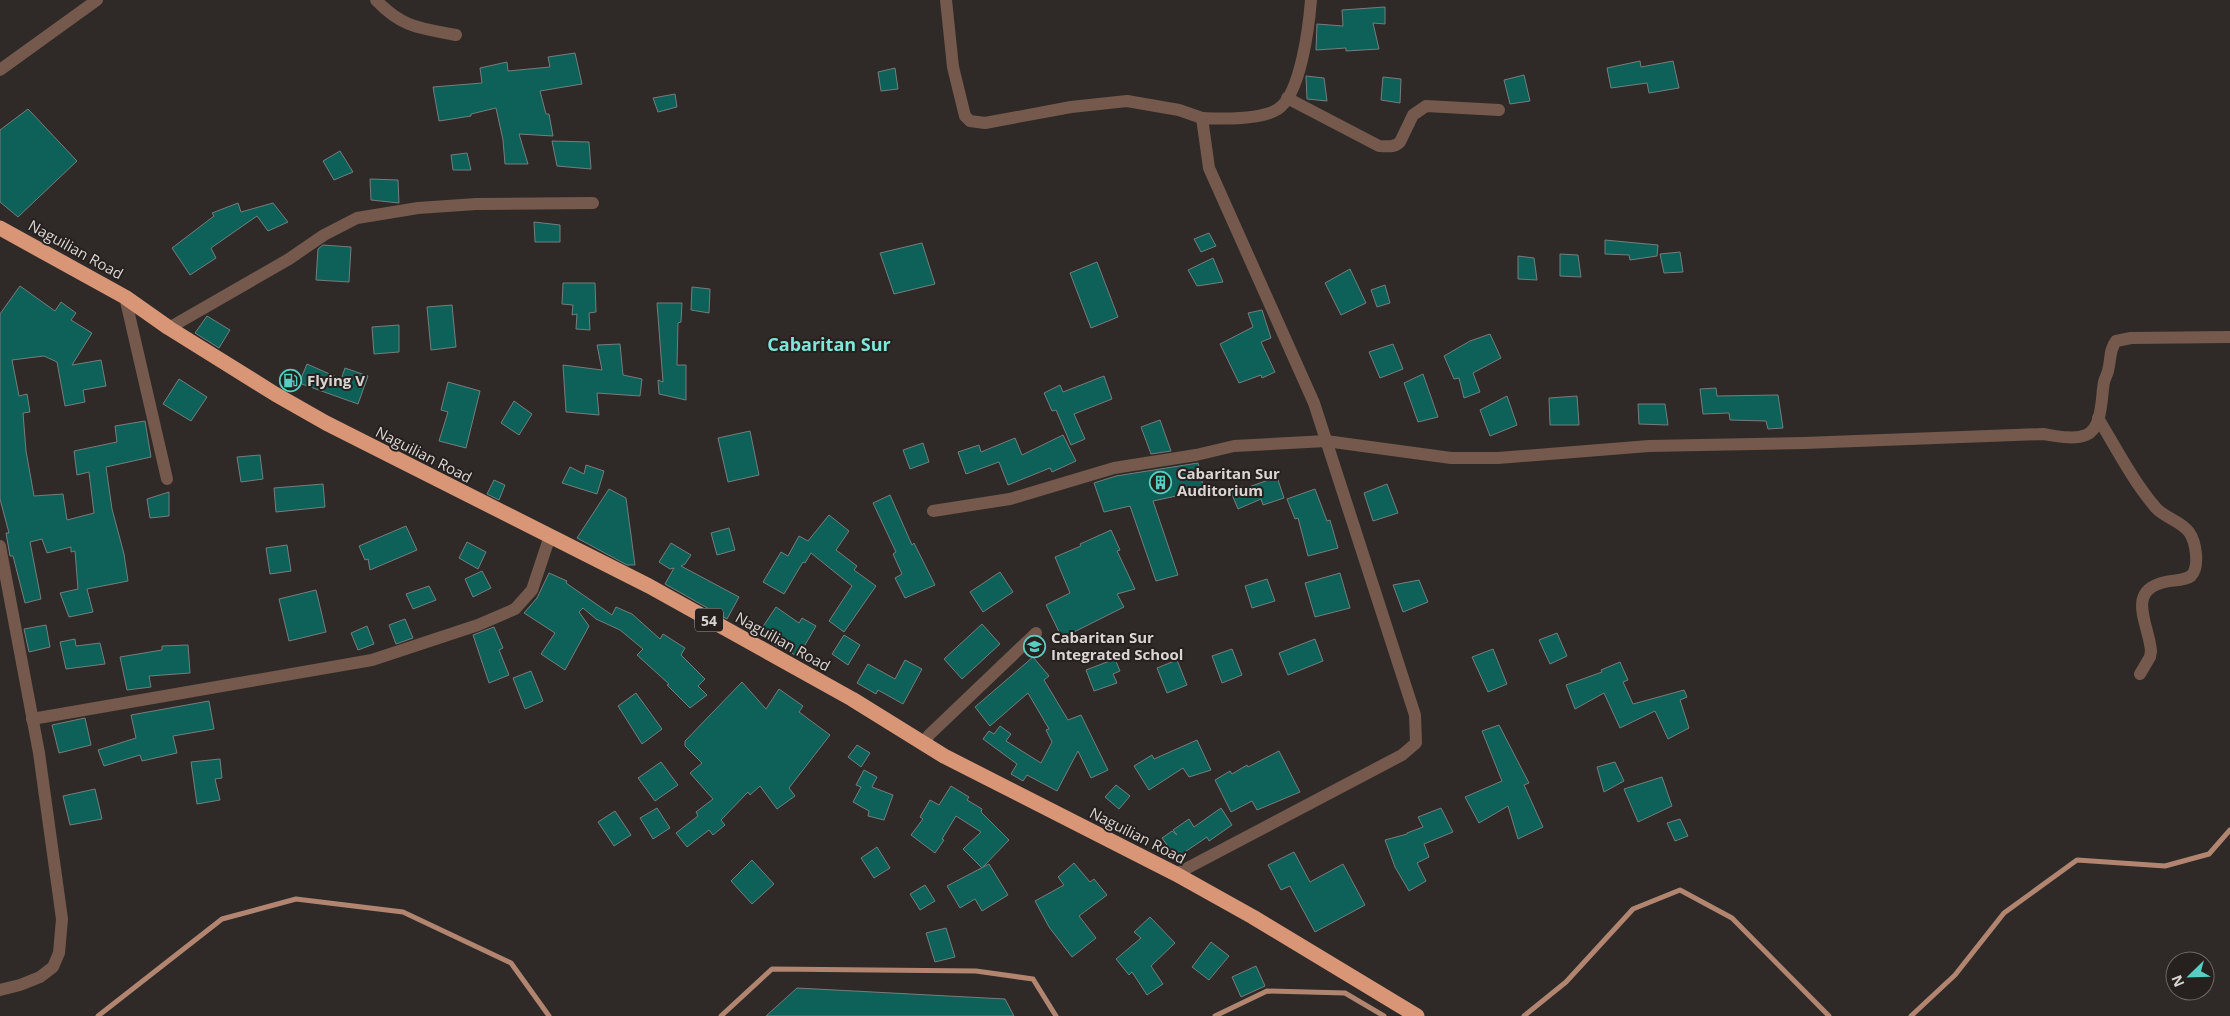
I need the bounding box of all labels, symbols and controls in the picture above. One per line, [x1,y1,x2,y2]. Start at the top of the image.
street label: Naguilian Road [25,215,127,283]
district label: Cabaritan Sur [767,332,891,356]
fuel station icon: Flying V [279,368,303,392]
place label: Flying V [307,370,365,390]
street label: Naguilian Road [372,421,476,487]
place label: Cabaritan Sur Auditorium [1177,463,1280,500]
building icon: Cabaritan Sur Auditorium [1149,470,1173,494]
street label: Naguilian Road [732,607,834,675]
road number: 54 [695,608,723,632]
place label: Cabaritan Sur Integrated School [1051,627,1183,664]
school or university icon: Cabaritan Sur Integrated School [1023,634,1047,658]
street label: Naguilian Road [1086,802,1190,868]
north arrow [2165,951,2215,1001]
text: N [2167,972,2189,990]

